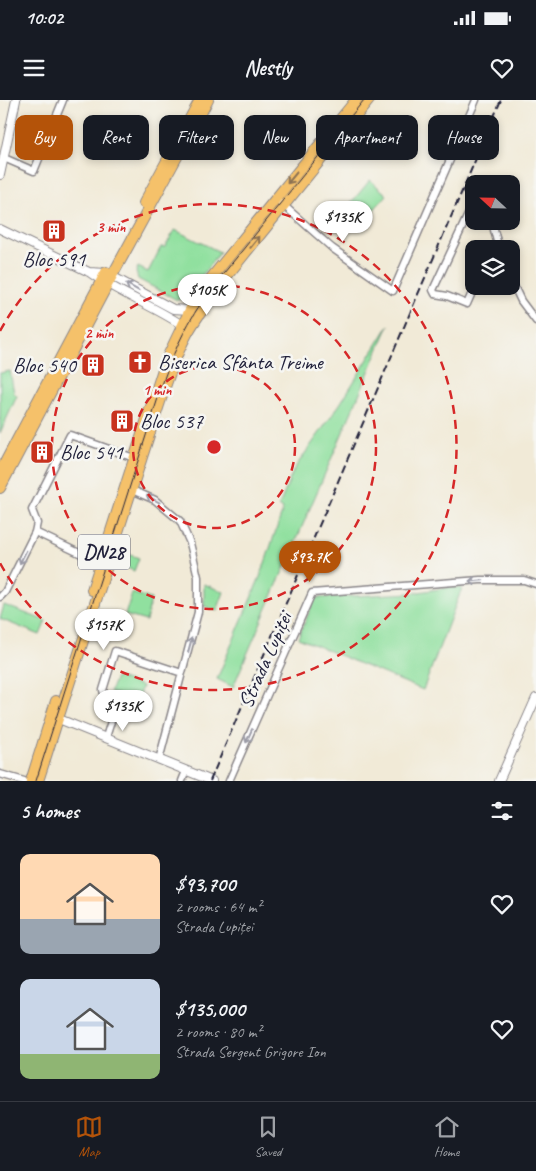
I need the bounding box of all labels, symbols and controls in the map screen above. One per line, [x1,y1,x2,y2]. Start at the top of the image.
text: 10:02 [25,6,63,30]
icon: menu [20,54,48,82]
text: Nestly [244,54,292,82]
icon: heart [488,54,516,82]
chip: Buy [15,115,73,160]
chip: Rent [83,115,149,160]
chip: Filters [159,115,234,160]
chip: New [244,115,306,160]
chip: Apartment [316,115,418,160]
chip: House [428,115,499,160]
one-way arrow [286,172,297,185]
north arrow [465,175,520,230]
map controls [465,175,520,295]
pin: $135K [308,200,378,243]
text: $135K [325,207,361,227]
building icon: Bloc 591 [41,218,67,244]
text: 3 min [97,218,126,237]
one-way arrow [249,235,260,248]
button: layers [465,240,520,295]
place label: Bloc 591 [23,246,87,272]
pin: $105K [172,274,242,316]
text: $105K [189,280,225,300]
one-way arrow [125,281,139,291]
text: 2 min [85,324,114,343]
church icon: Biserica Sfânta Treime [127,349,153,375]
place label: Biserica Sfânta Treime [158,349,325,375]
place label: Bloc 540 [13,352,78,378]
building icon: Bloc 540 [80,352,106,378]
text: 1 min [143,381,172,400]
building icon: Bloc 537 [109,408,135,434]
place label: Bloc 537 [140,408,204,434]
centre of rings [205,438,223,456]
building icon: Bloc 541 [29,439,55,465]
place label: Bloc 541 [60,439,124,465]
one-way arrow [147,494,161,504]
road number: DN28 [78,534,130,570]
pin: $93.7K [269,540,351,583]
text: $93.7K [290,547,330,567]
one-way arrow [18,549,27,564]
one-way arrow [468,576,484,586]
street label: Strada Lupiței [232,605,299,712]
pin: $157K [69,608,139,651]
text: $157K [86,615,122,635]
one-way arrow [185,637,195,653]
pin: $135K [88,690,158,732]
text: $135K [105,696,141,716]
one-way arrow [243,728,253,743]
icon: filters [488,797,516,825]
text: 5 homes [20,798,79,824]
text: $93,700 [175,871,236,897]
icon: home [60,874,120,934]
icon: heart [488,890,516,918]
text: 2 rooms · 64 m² [175,897,261,917]
text: Strada Lupiței [175,917,253,937]
text: $135,000 [175,996,245,1022]
icon: home [60,999,120,1059]
icon: heart [488,1015,516,1043]
text: 2 rooms · 80 m² [175,1022,261,1042]
text: Strada Sergent Grigore Ion [175,1042,326,1062]
tab: Map [75,1113,103,1160]
tab: Saved [254,1113,282,1160]
tab: Home [433,1113,461,1160]

